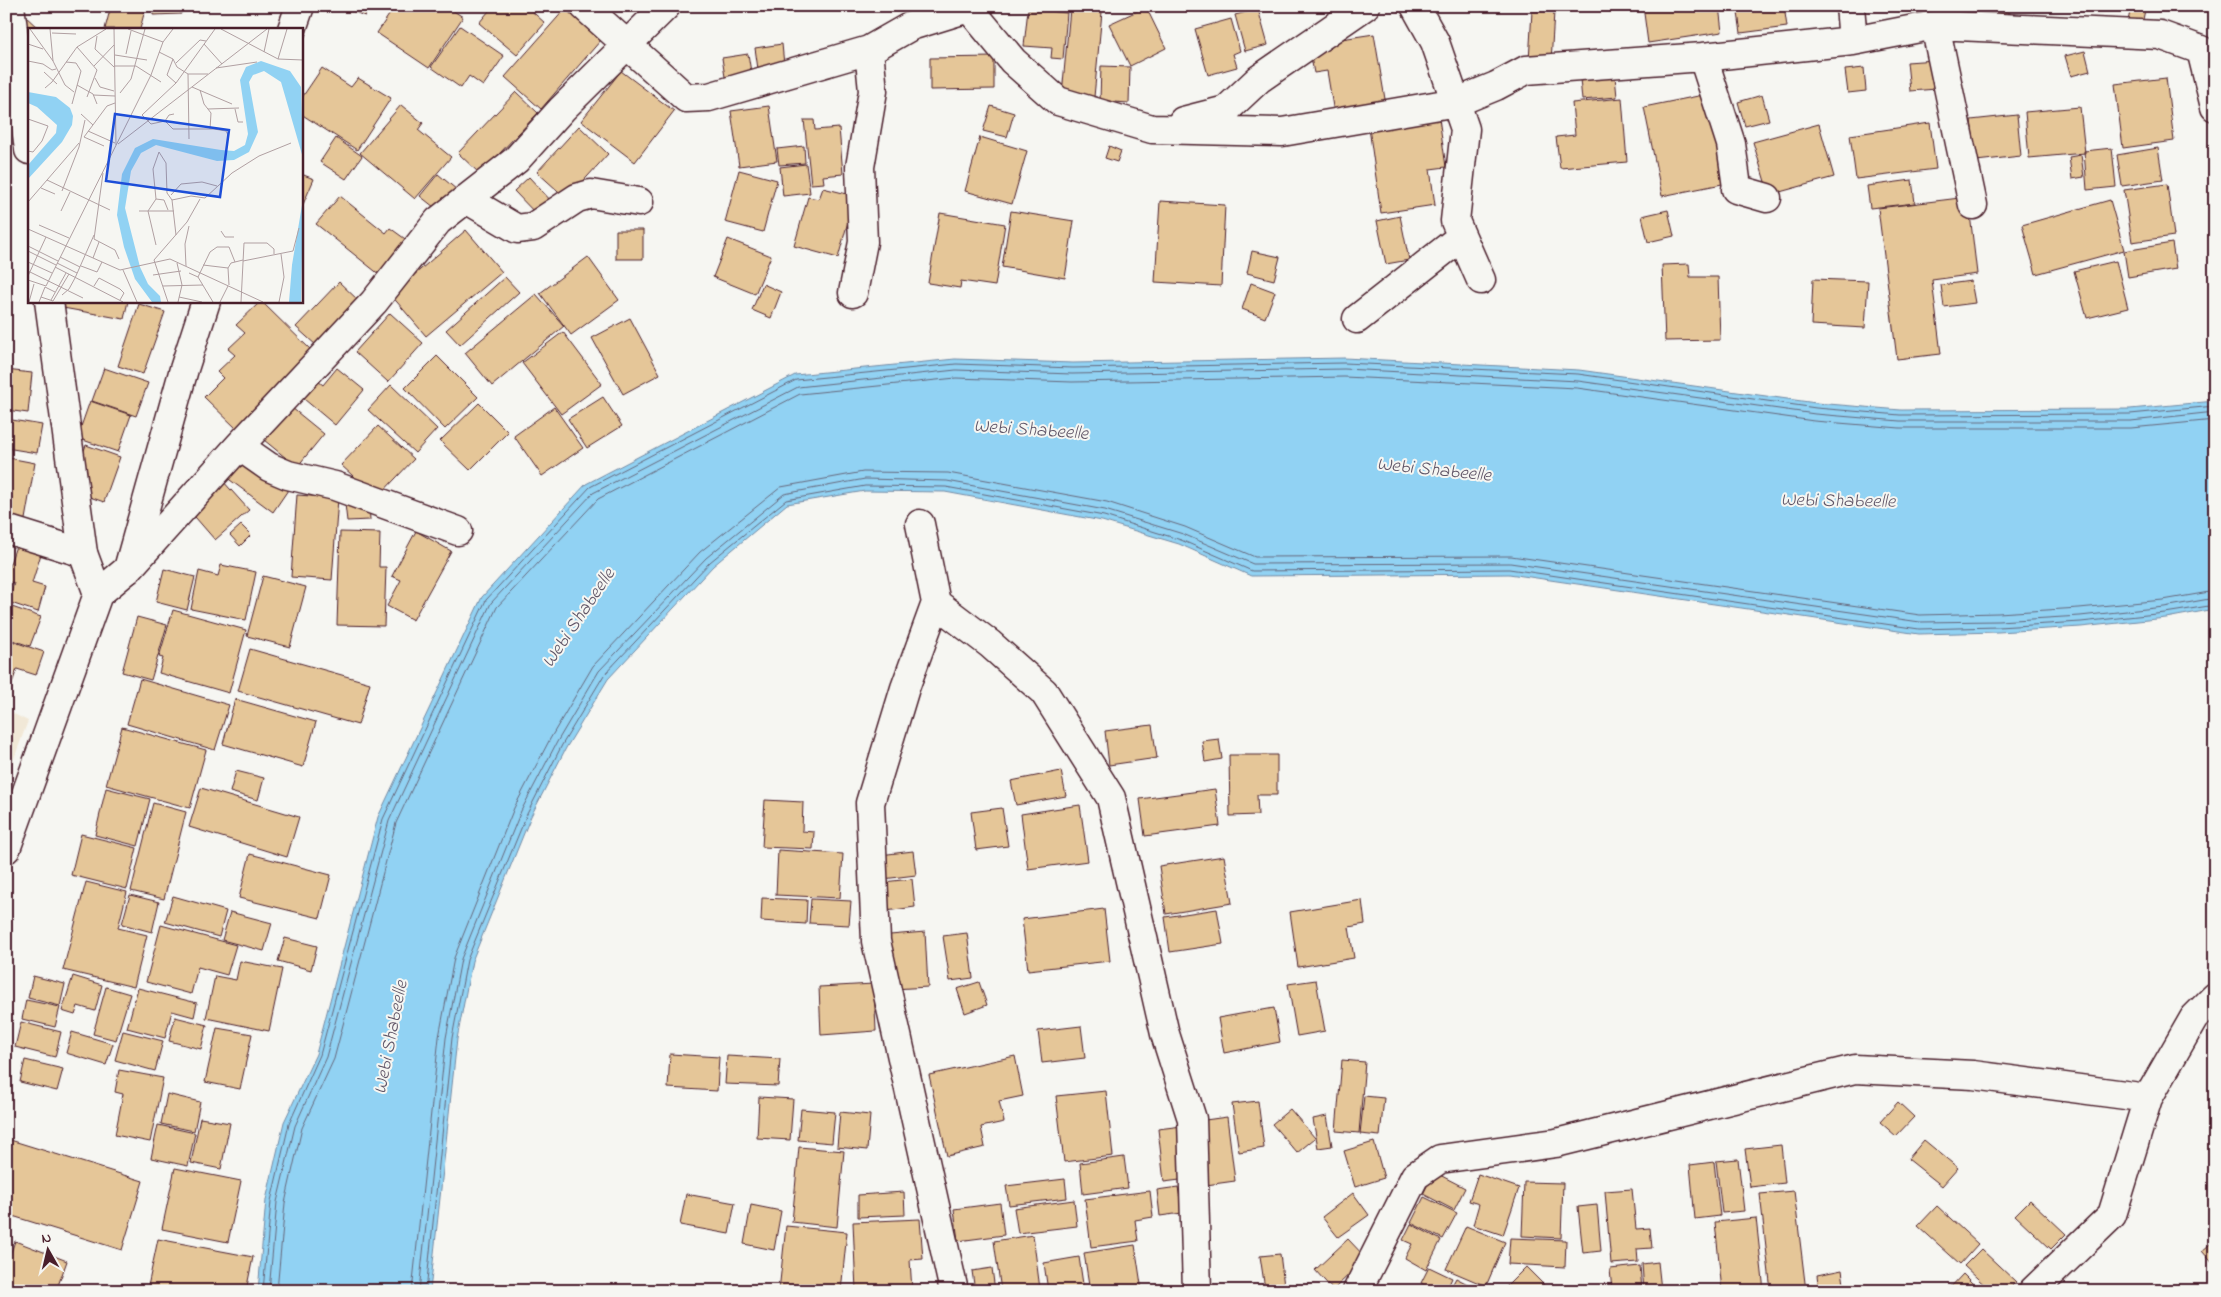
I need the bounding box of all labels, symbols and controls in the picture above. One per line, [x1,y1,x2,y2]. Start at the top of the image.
inset map [28,28,302,302]
water label: Webi Shabeelle [973,413,1091,448]
water label: Webi Shabeelle [1375,451,1494,490]
water label: Webi Shabeelle [1780,487,1897,516]
water label: Webi Shabeelle [536,562,623,674]
water label: Webi Shabeelle [367,977,416,1096]
north arrow [22,1224,72,1274]
text: N [40,1228,53,1250]

